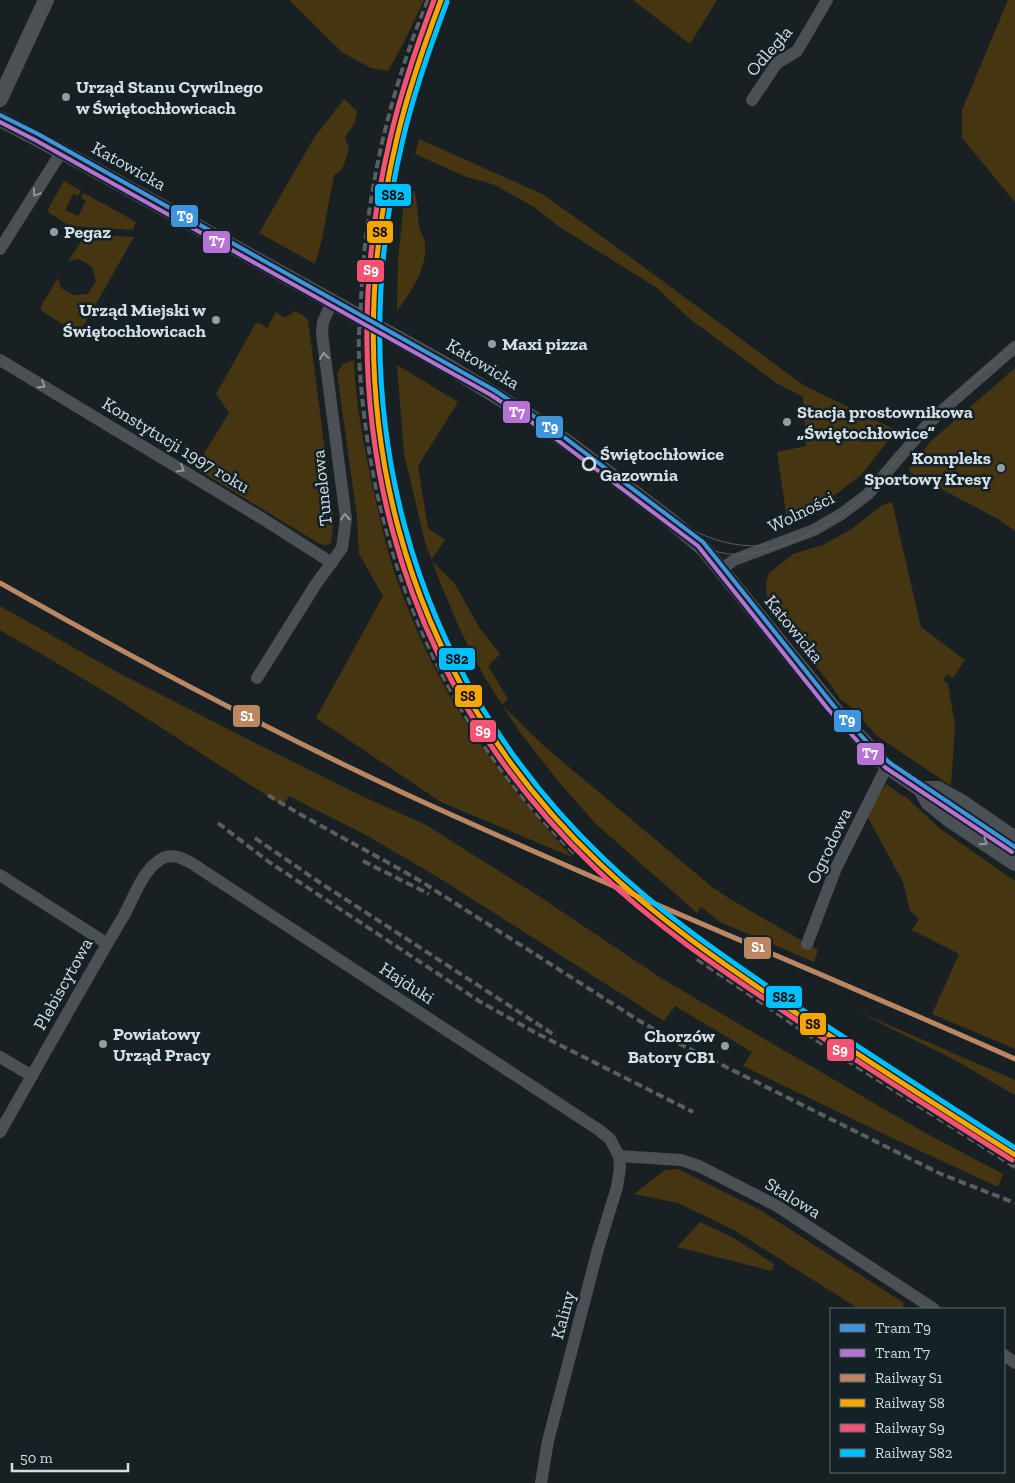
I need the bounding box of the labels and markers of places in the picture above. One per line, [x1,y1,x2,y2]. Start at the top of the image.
place label: Urząd Stanu Cywilnego w Świętochłowicach [76,76,263,119]
marker: Urząd Stanu Cywilnego w Świętochłowicach [60,91,72,103]
place label: Pegaz [64,221,111,243]
marker: Pegaz [48,226,60,238]
place label: Urząd Miejski w Świętochłowicach [63,299,207,342]
marker: Urząd Miejski w Świętochłowicach [210,314,222,326]
place label: Maxi pizza [502,333,588,355]
marker: Maxi pizza [486,338,498,350]
place label: Stacja prostownikowa „Świętochłowice” [797,401,973,444]
marker: Stacja prostownikowa „Świętochłowice” [781,416,793,428]
place label: Świętochłowice Gazownia [600,443,724,486]
place label: Kompleks Sportowy Kresy [864,447,991,490]
marker: Świętochłowice Gazownia [582,457,596,471]
marker: Kompleks Sportowy Kresy [995,462,1007,474]
place label: Powiatowy Urząd Pracy [113,1023,211,1066]
place label: Chorzów Batory CB1 [628,1025,715,1068]
marker: Powiatowy Urząd Pracy [97,1038,109,1050]
marker: Chorzów Batory CB1 [719,1040,731,1052]

